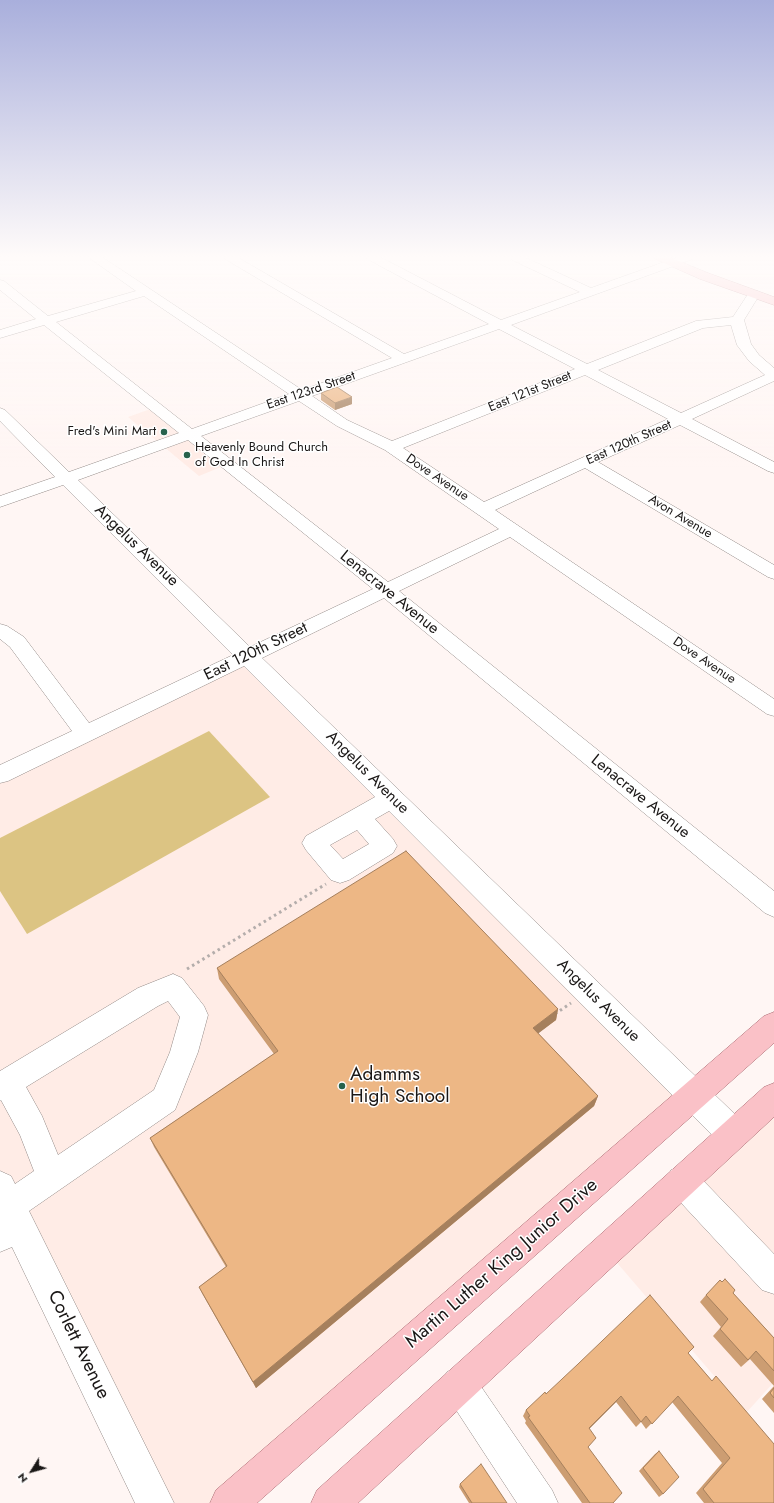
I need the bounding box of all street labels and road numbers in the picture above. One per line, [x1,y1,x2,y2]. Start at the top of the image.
street label: East 121st Street [486,368,574,416]
street label: East 123rd Street [265,369,357,413]
street label: East 120th Street [584,417,674,469]
street label: Dove Avenue [403,451,471,505]
street label: Avon Avenue [645,492,715,542]
street label: Angelus Avenue [90,501,182,591]
street label: Lenacrave Avenue [336,547,442,639]
street label: East 120th Street [201,619,311,685]
street label: Dove Avenue [670,634,738,688]
street label: Angelus Avenue [322,728,412,818]
street label: Lenacrave Avenue [587,751,693,843]
street label: Angelus Avenue [553,956,643,1046]
street label: Martin Luther King Junior Drive [401,1174,603,1354]
street label: Corlett Avenue [42,1287,114,1403]

